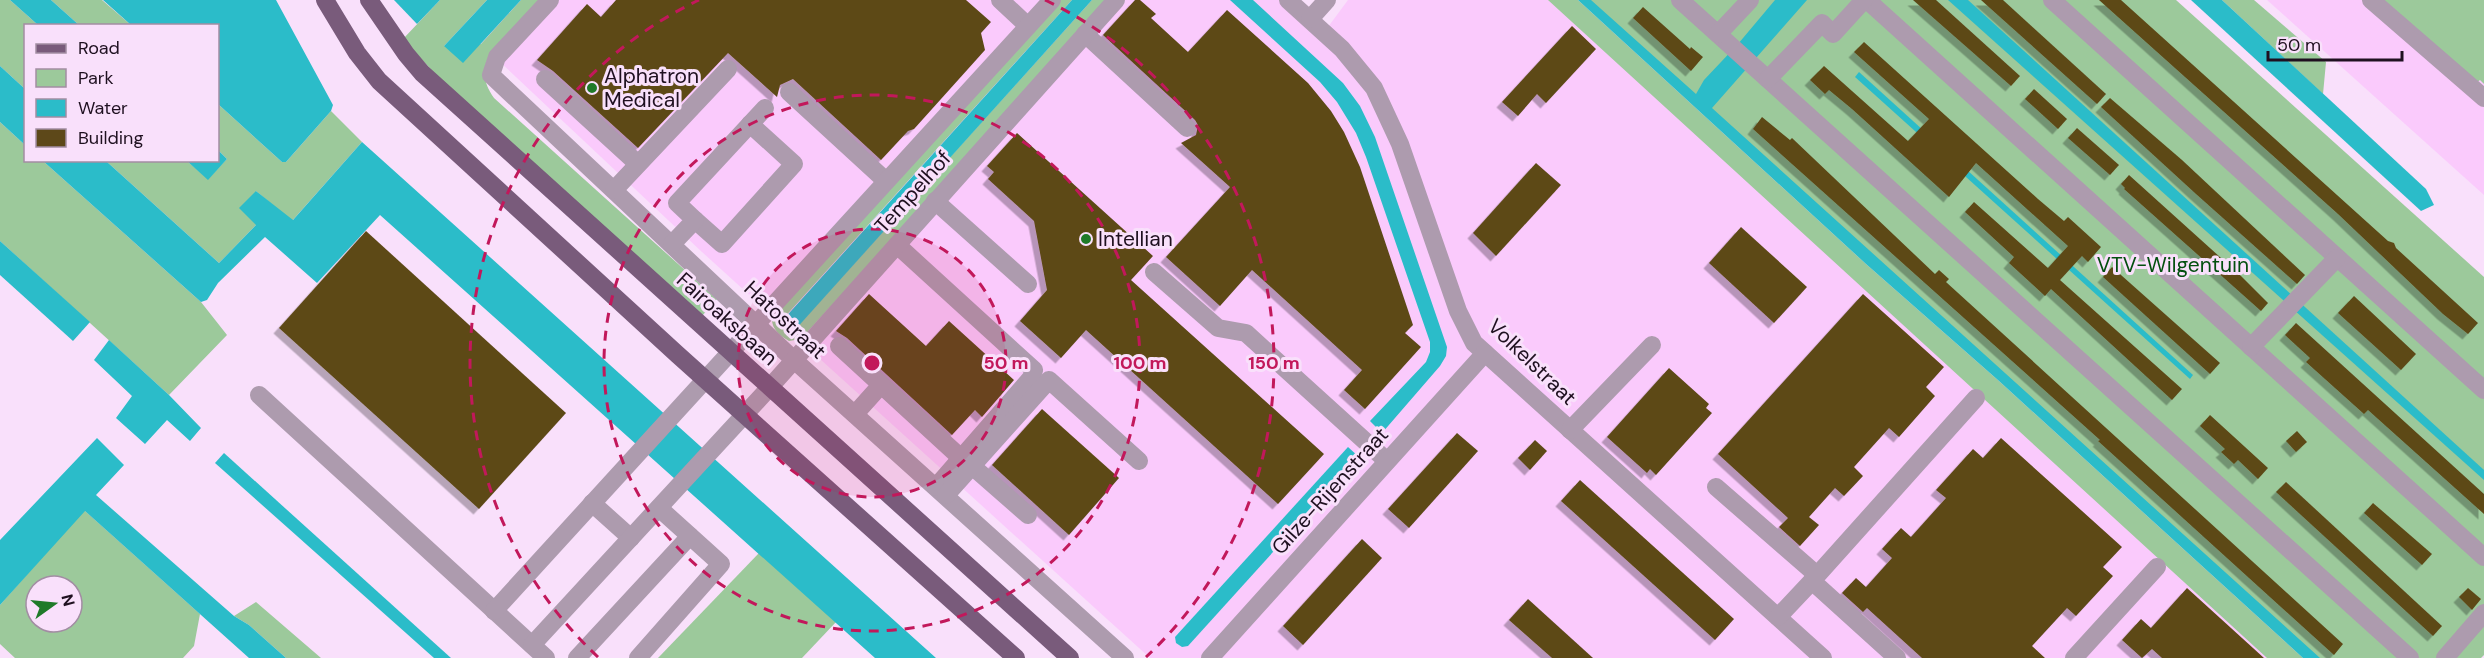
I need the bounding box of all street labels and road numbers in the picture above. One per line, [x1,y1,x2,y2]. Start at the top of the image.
street label: Tempelhof [868,145,958,239]
street label: Fairoaksbaan [671,266,783,372]
street label: Hatostraat [738,275,832,365]
street label: Volkelstraat [1482,313,1582,411]
street label: Gilze-Rijenstraat [1265,421,1395,561]

